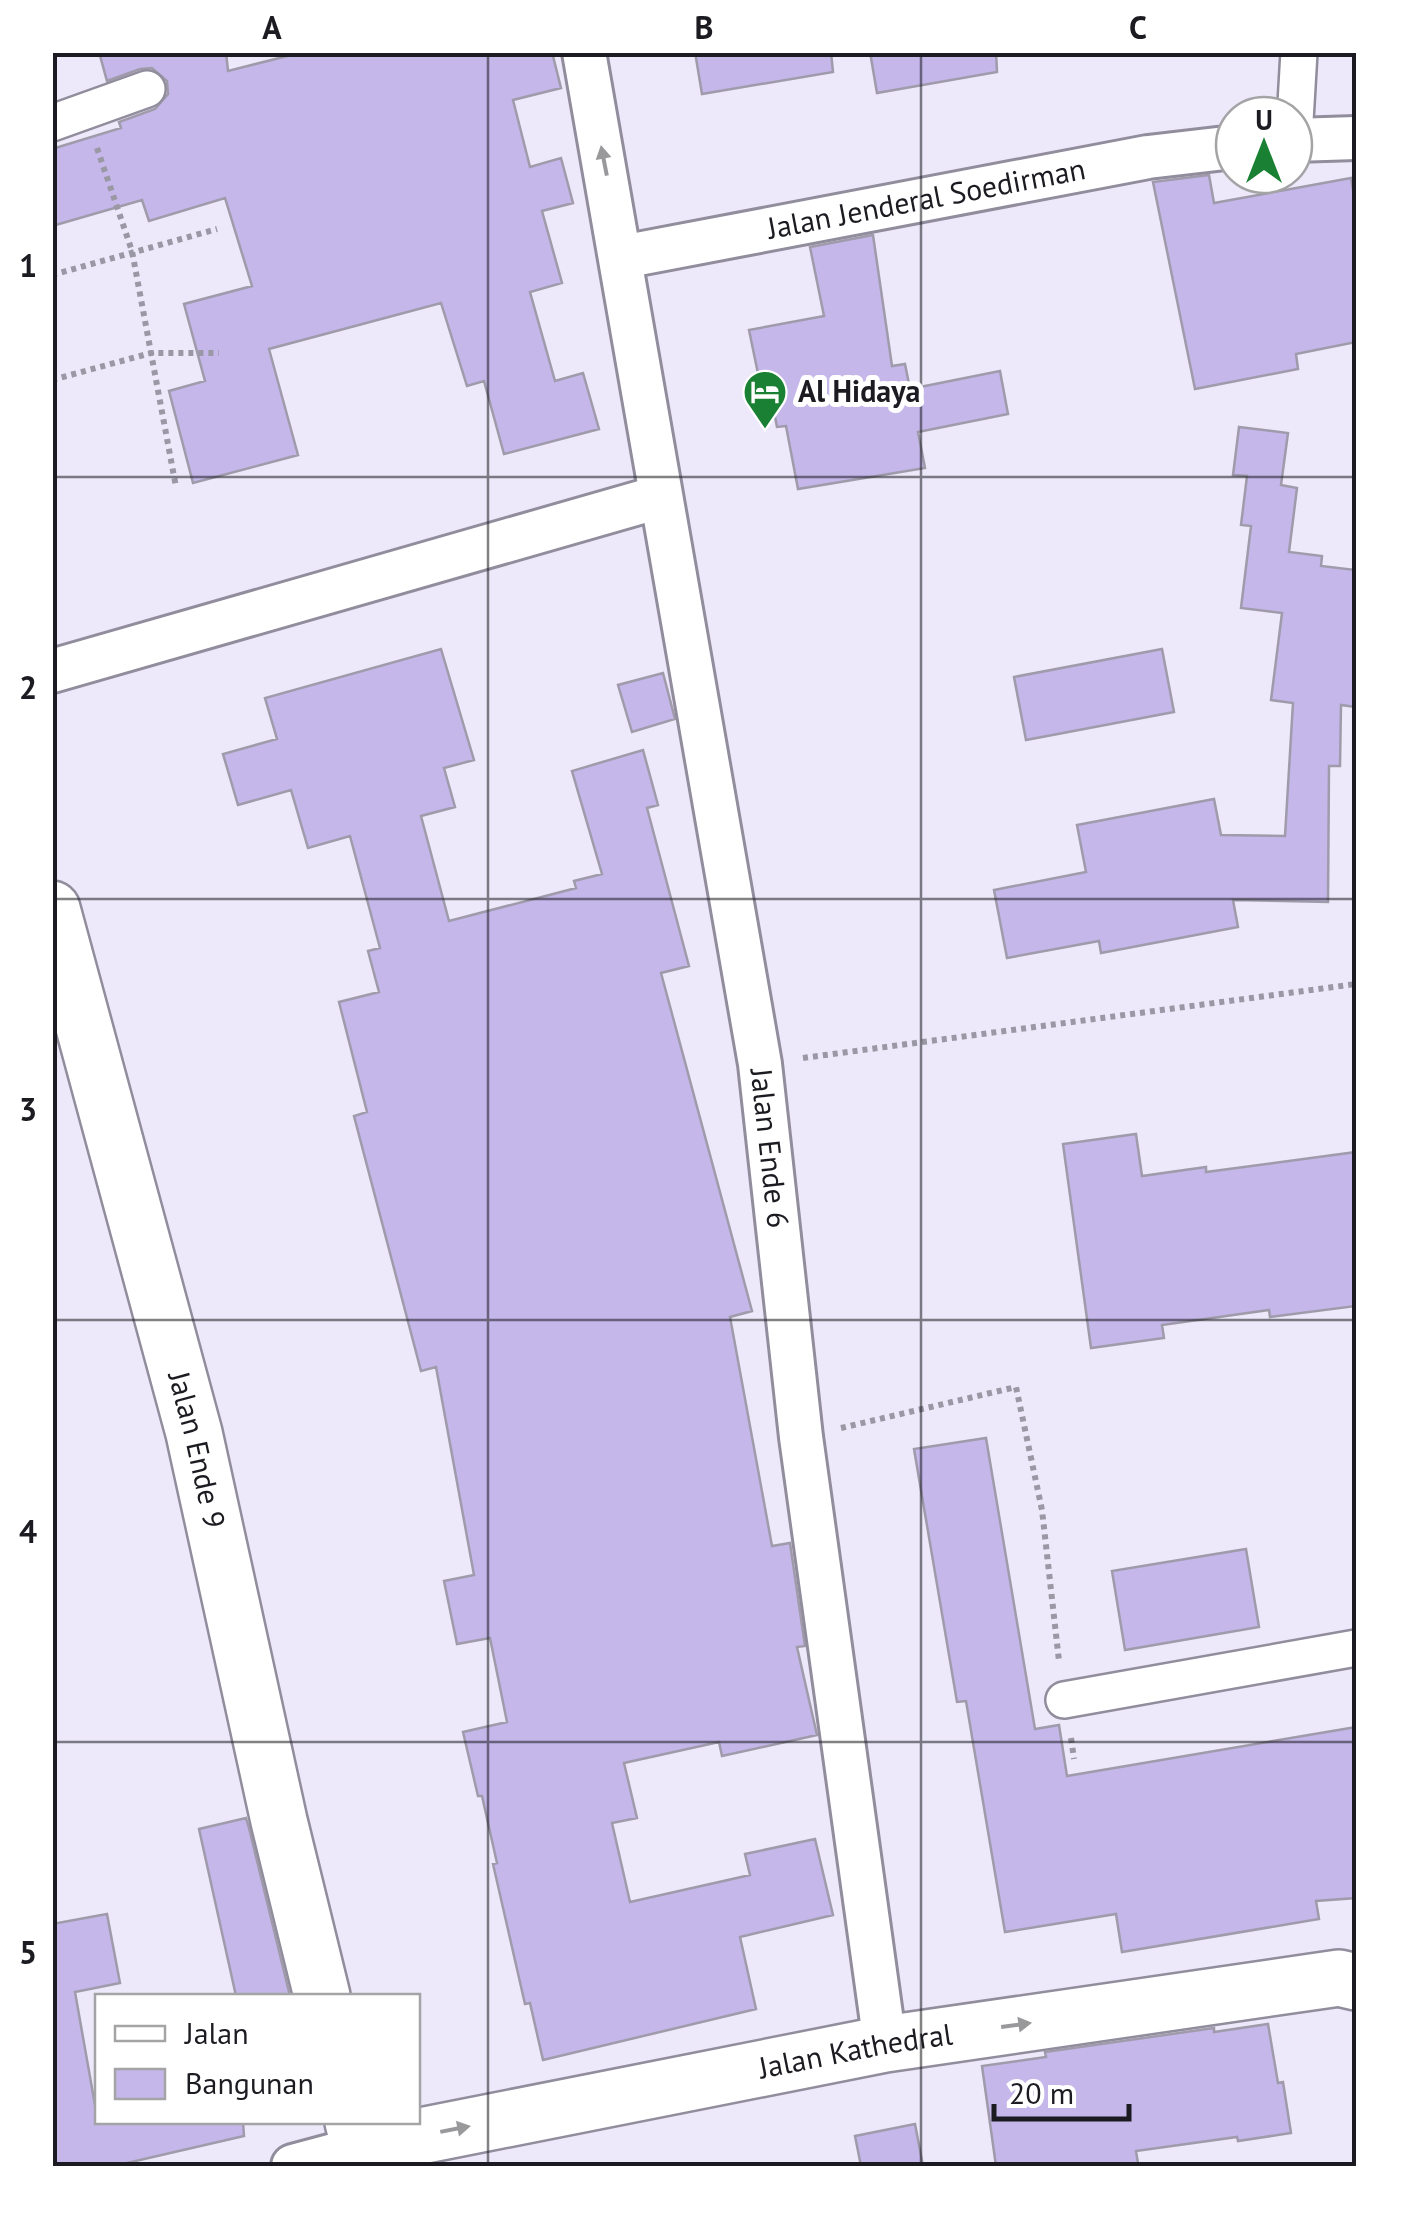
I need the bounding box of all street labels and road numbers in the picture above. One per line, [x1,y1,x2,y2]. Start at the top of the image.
street label: Jalan Jenderal Soedirman [762,148,1088,247]
street label: Jalan Ende 6 [742,1064,799,1230]
street label: Jalan Ende 9 [160,1365,235,1532]
street label: Jalan Kathedral [753,2013,955,2087]

